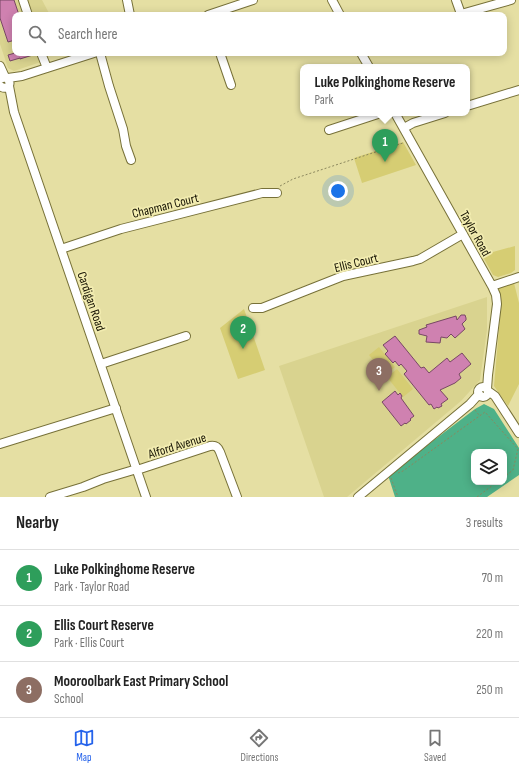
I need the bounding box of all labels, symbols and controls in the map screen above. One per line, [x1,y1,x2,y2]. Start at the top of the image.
search box [12,12,507,56]
icon: search [26,23,48,45]
text: Search here [58,25,118,44]
popup [300,64,470,116]
text: Luke Polkinghome Reserve [315,73,456,92]
text: Park [315,92,334,108]
pin: 1 [372,129,398,162]
your location [328,181,348,201]
street label: Chapman Court [130,190,200,222]
street label: Taylor Road [456,208,494,259]
street label: Ellis Court [333,250,380,276]
street label: Cardigan Road [73,270,109,333]
pin: 2 [230,316,256,349]
pin: 3 [366,358,392,391]
street label: Alford Avenue [145,430,208,463]
map controls [471,449,507,485]
button: layers [471,449,507,485]
text: Nearby [16,513,59,533]
text: 3 results [466,515,503,531]
text: Luke Polkinghome Reserve [54,560,195,579]
text: 1 [26,570,32,586]
text: 70 m [482,570,503,586]
text: Park · Taylor Road [54,579,129,595]
text: Ellis Court Reserve [54,616,154,635]
text: 2 [26,626,32,642]
text: 220 m [476,626,503,642]
text: Park · Ellis Court [54,635,124,651]
text: Mooroolbark East Primary School [54,672,228,691]
text: 3 [26,682,32,698]
text: 250 m [476,682,503,698]
text: School [54,691,84,707]
tab: Map [73,727,95,764]
tab: Directions [241,727,278,764]
tab: Saved [424,727,446,764]

